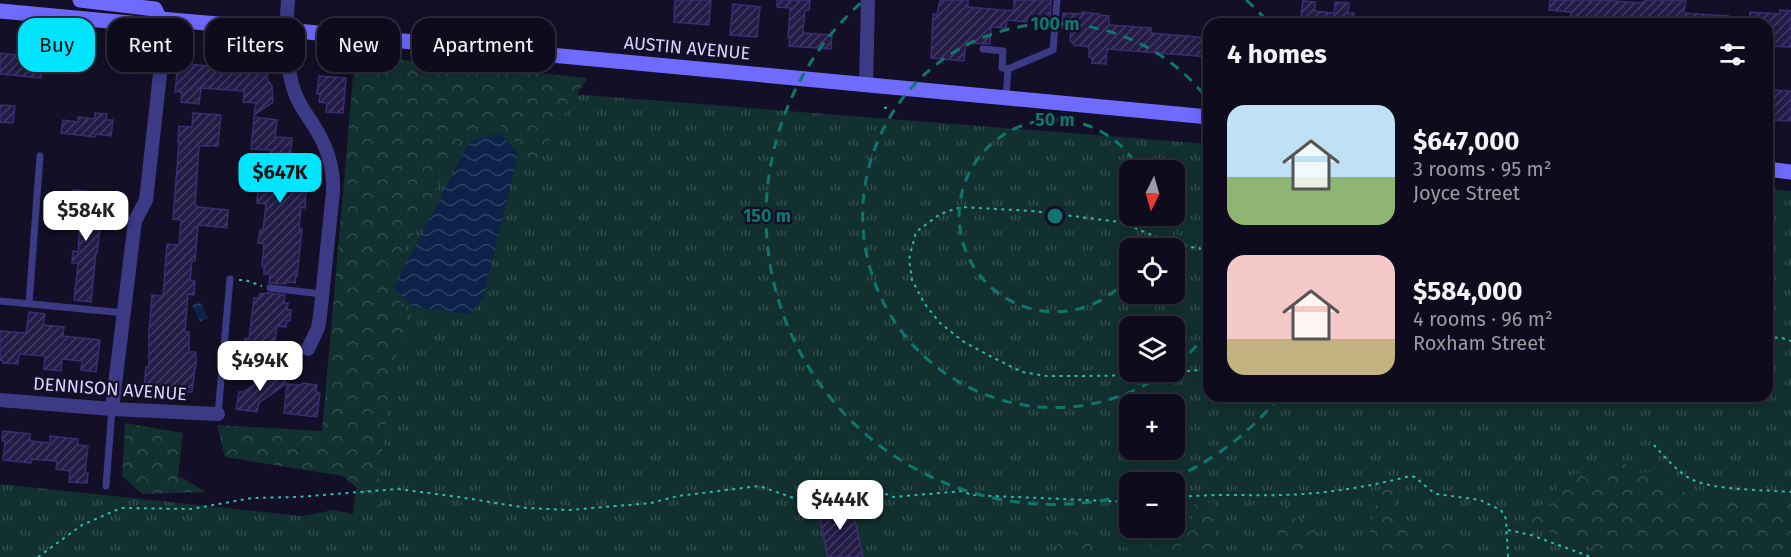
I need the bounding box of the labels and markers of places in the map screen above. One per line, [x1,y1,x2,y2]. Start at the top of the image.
pin: $647K [238,153,322,204]
pin: $584K [44,191,128,242]
centre of rings [1045,206,1065,226]
pin: $494K [218,341,302,392]
pin: $444K [798,480,882,531]

